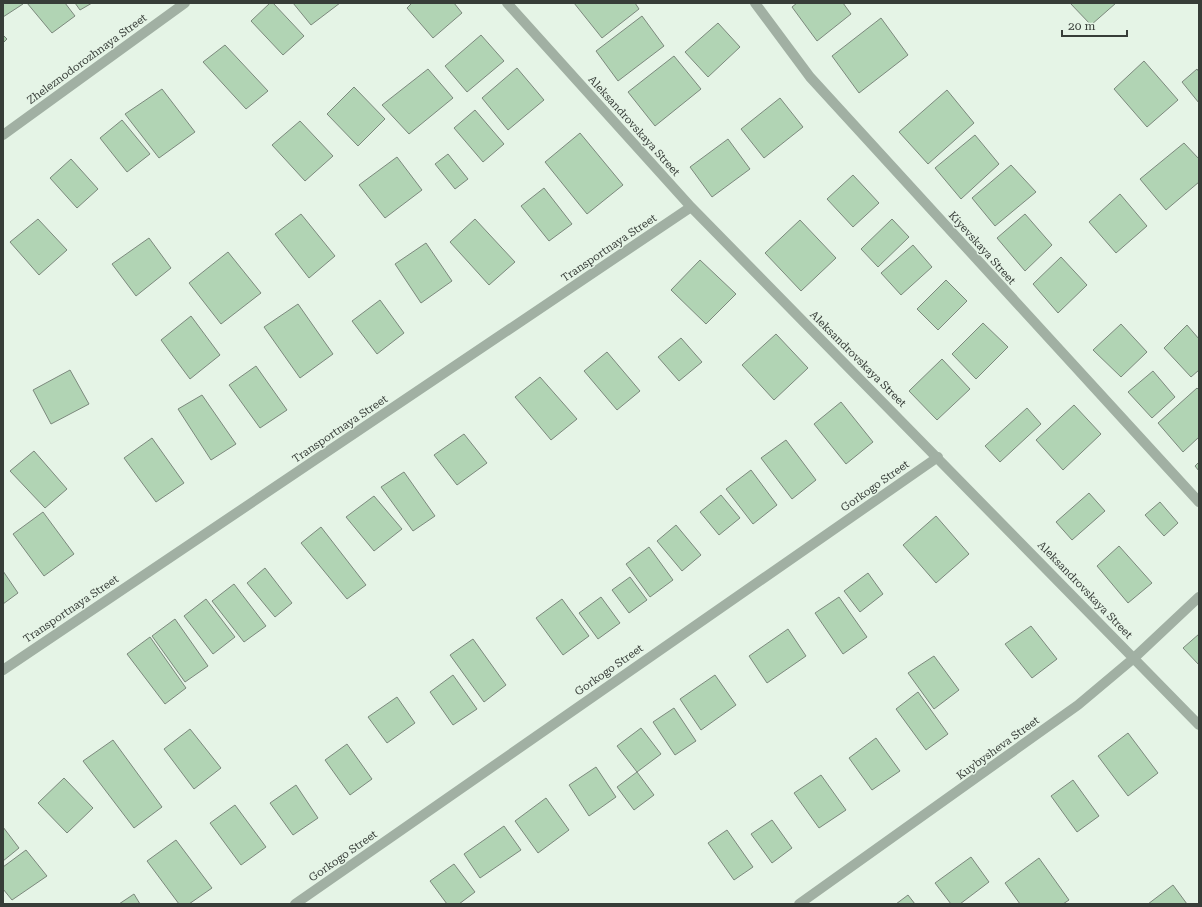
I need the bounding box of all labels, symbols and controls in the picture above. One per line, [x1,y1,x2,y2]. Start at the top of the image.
street label: Zheleznodorozhnaya Street [25,11,149,107]
scale bar [1062,12,1127,38]
text: 20 m [1068,19,1095,33]
street label: Aleksandrovskaya Street [585,73,683,179]
street label: Kiyevskaya Street [946,209,1018,287]
street label: Transportnaya Street [559,211,659,285]
street label: Aleksandrovskaya Street [807,308,909,410]
street label: Transportnaya Street [290,392,390,466]
street label: Gorkogo Street [838,458,912,514]
street label: Aleksandrovskaya Street [1035,539,1135,641]
street label: Transportnaya Street [21,572,121,646]
street label: Gorkogo Street [572,642,646,698]
street label: Kuybysheva Street [954,714,1042,782]
street label: Gorkogo Street [306,828,380,884]

